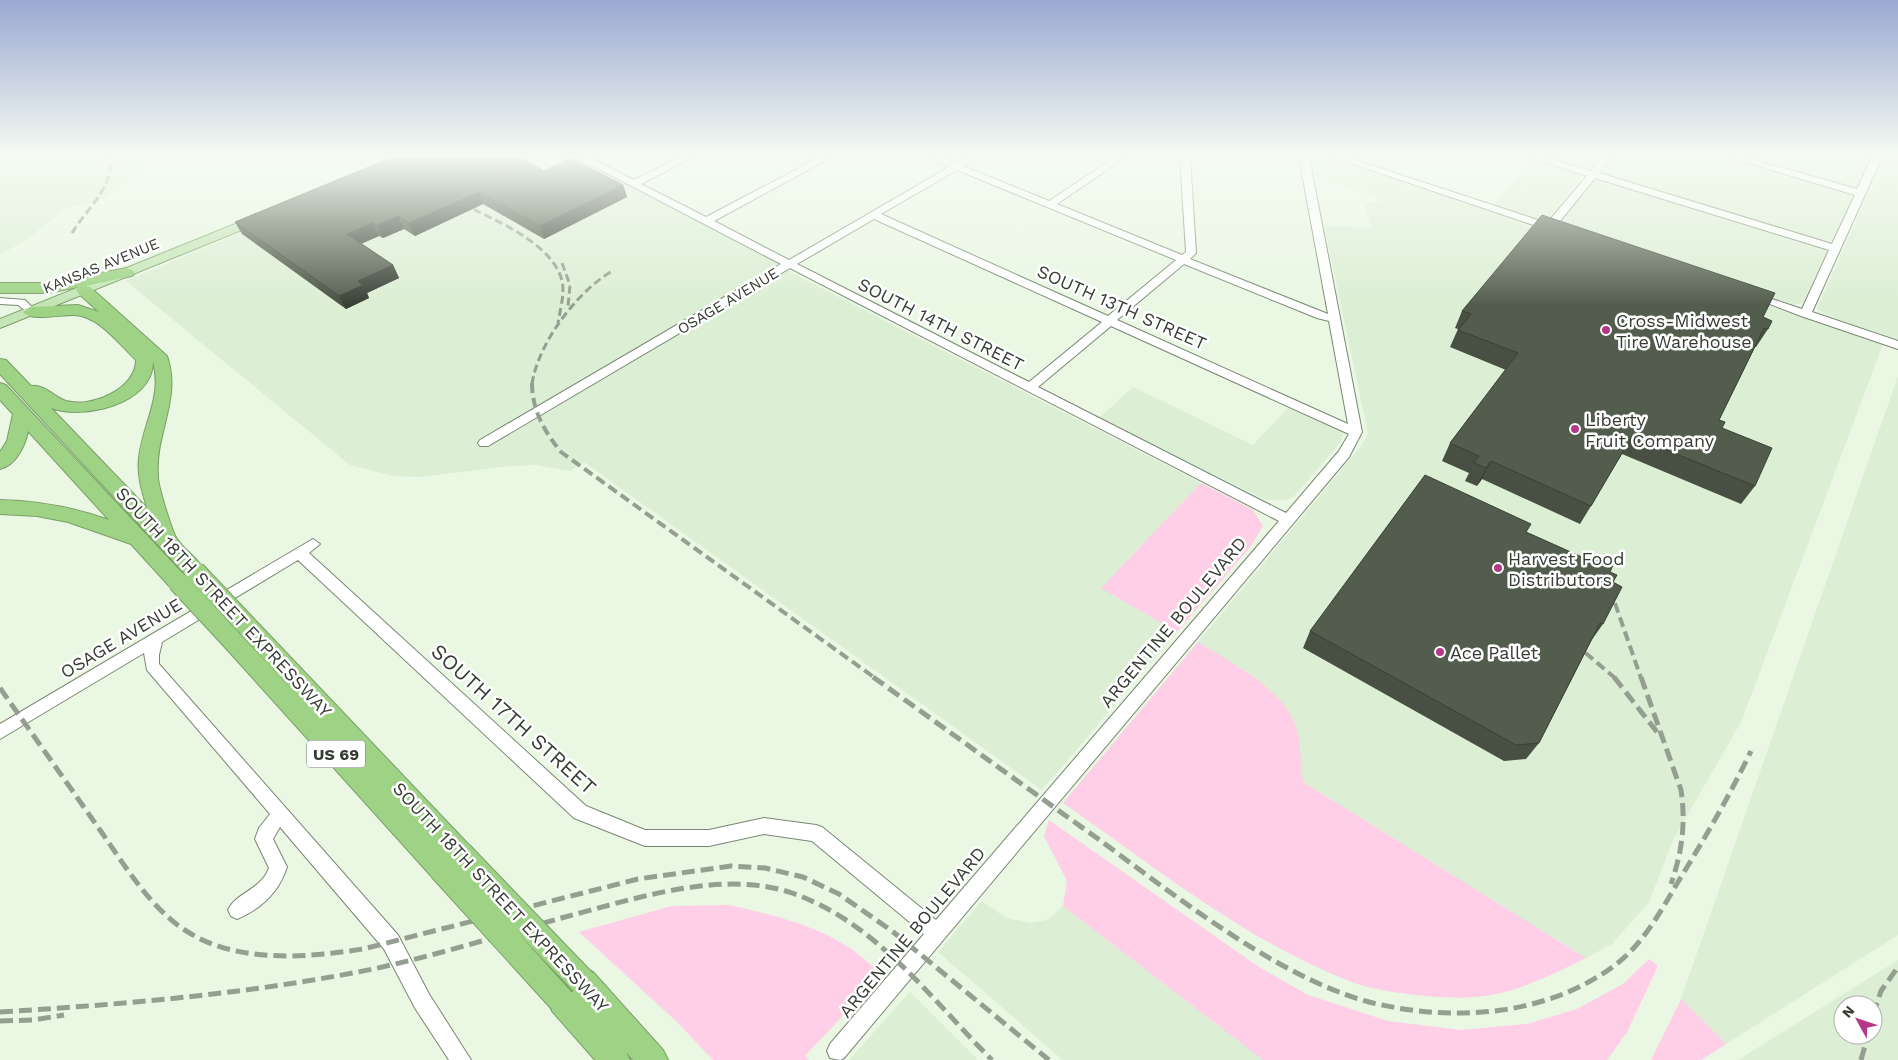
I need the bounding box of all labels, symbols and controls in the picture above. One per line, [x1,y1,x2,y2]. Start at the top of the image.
street label: KANSAS AVENUE [40,234,162,298]
street label: SOUTH 13TH STREET [1034,260,1210,354]
street label: OSAGE AVENUE [674,264,782,338]
street label: SOUTH 14TH STREET [855,273,1027,375]
place label: Cross-Midwest Tire Warehouse [1616,310,1752,352]
marker: Cross-Midwest Tire Warehouse [1600,324,1612,336]
place label: Liberty Fruit Company [1585,409,1715,451]
marker: Liberty Fruit Company [1569,423,1581,435]
street label: SOUTH 18TH STREET EXPRESSWAY [112,483,337,722]
street label: ARGENTINE BOULEVARD [1095,532,1251,712]
place label: Harvest Food Distributors [1508,548,1624,590]
marker: Harvest Food Distributors [1492,562,1504,574]
street label: OSAGE AVENUE [57,594,185,682]
street label: SOUTH 17TH STREET [426,638,602,800]
place label: Ace Pallet [1450,642,1539,663]
marker: Ace Pallet [1434,646,1446,658]
road number: US 69 [307,741,365,768]
street label: SOUTH 18TH STREET EXPRESSWAY [389,778,614,1017]
street label: ARGENTINE BOULEVARD [834,842,990,1022]
north arrow [1833,995,1883,1045]
text: N [1839,1003,1858,1021]

